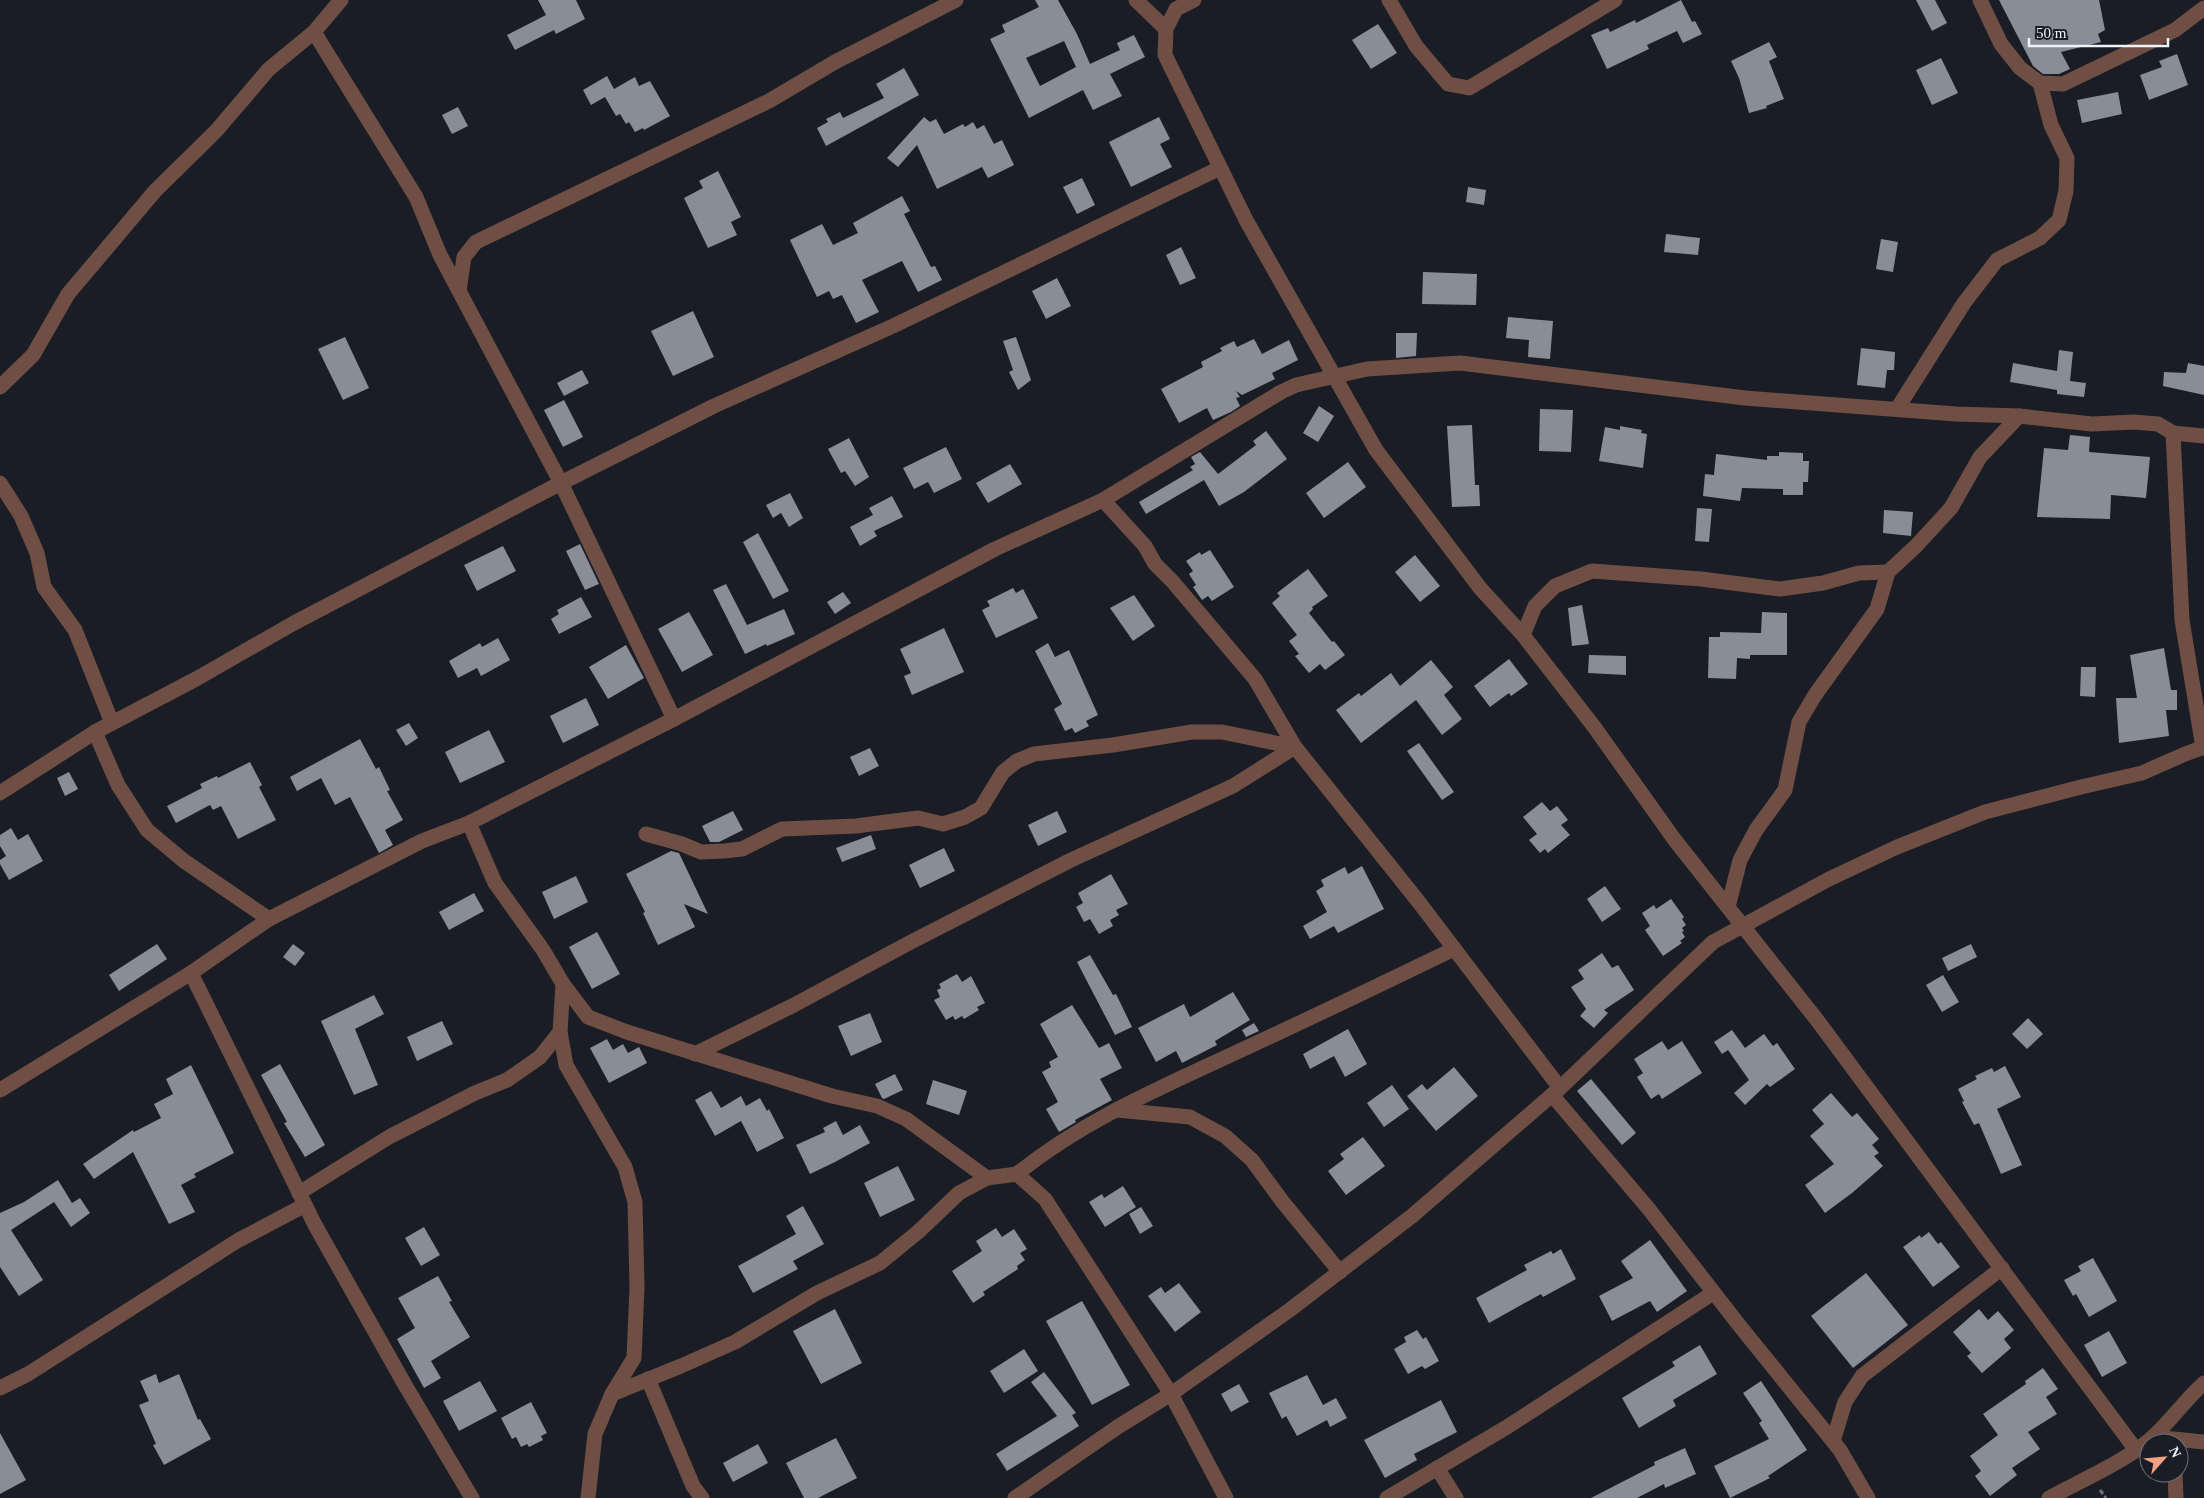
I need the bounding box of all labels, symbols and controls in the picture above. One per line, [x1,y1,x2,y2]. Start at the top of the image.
scale bar [2029,15,2168,47]
text: 50 m [2036,25,2067,41]
north arrow [2139,1433,2189,1483]
text: N [2166,1444,2184,1460]

